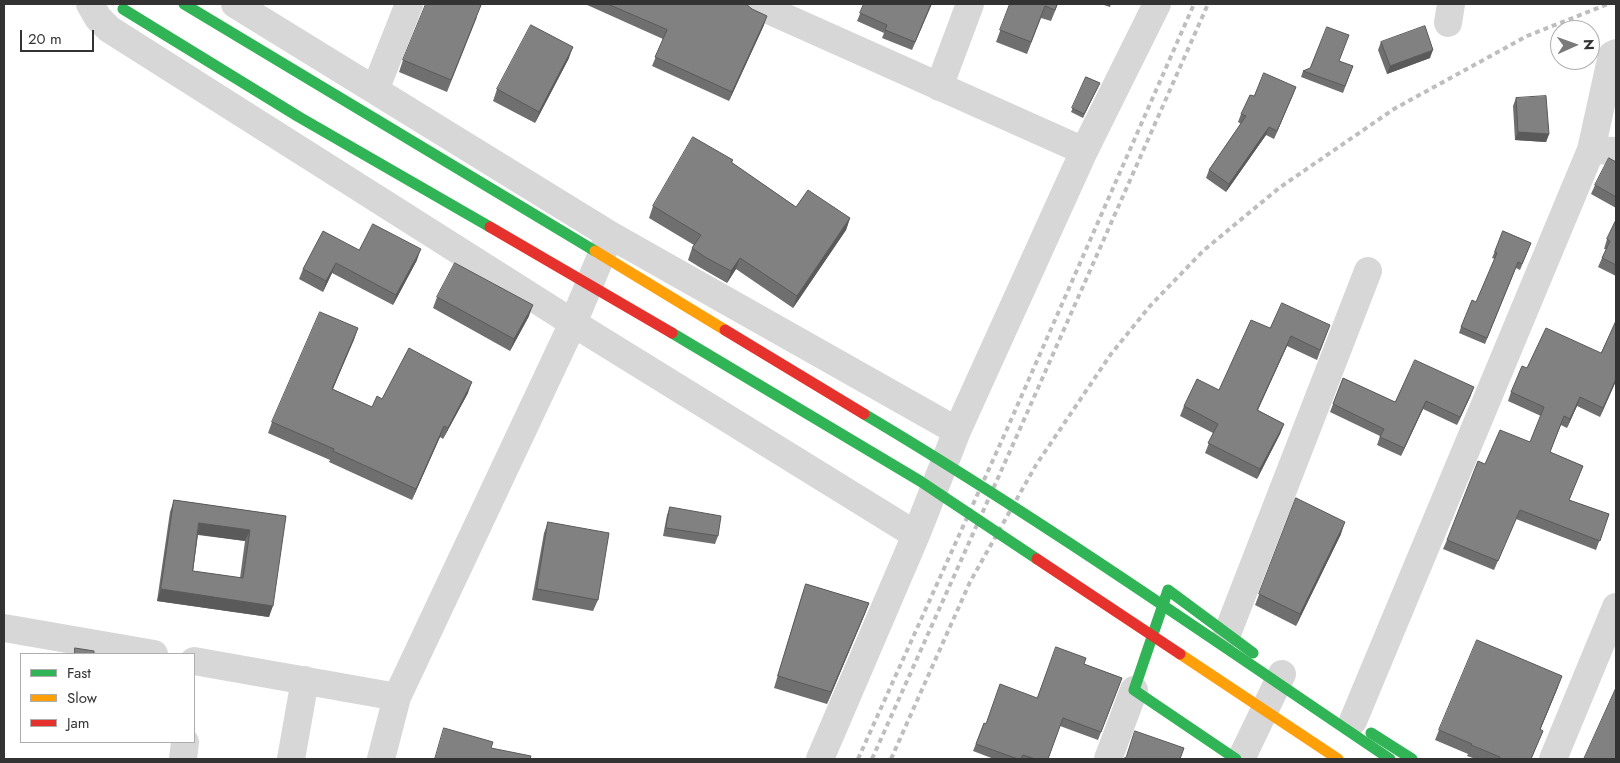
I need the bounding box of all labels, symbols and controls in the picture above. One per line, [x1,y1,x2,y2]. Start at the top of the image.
scale bar [22,20,96,52]
north arrow [1550,20,1600,70]
text: 20 m [28,28,62,50]
text: N [1579,39,1599,50]
legend [20,653,195,743]
text: Fast [67,662,91,684]
text: Slow [67,687,97,709]
text: Jam [67,712,90,734]

